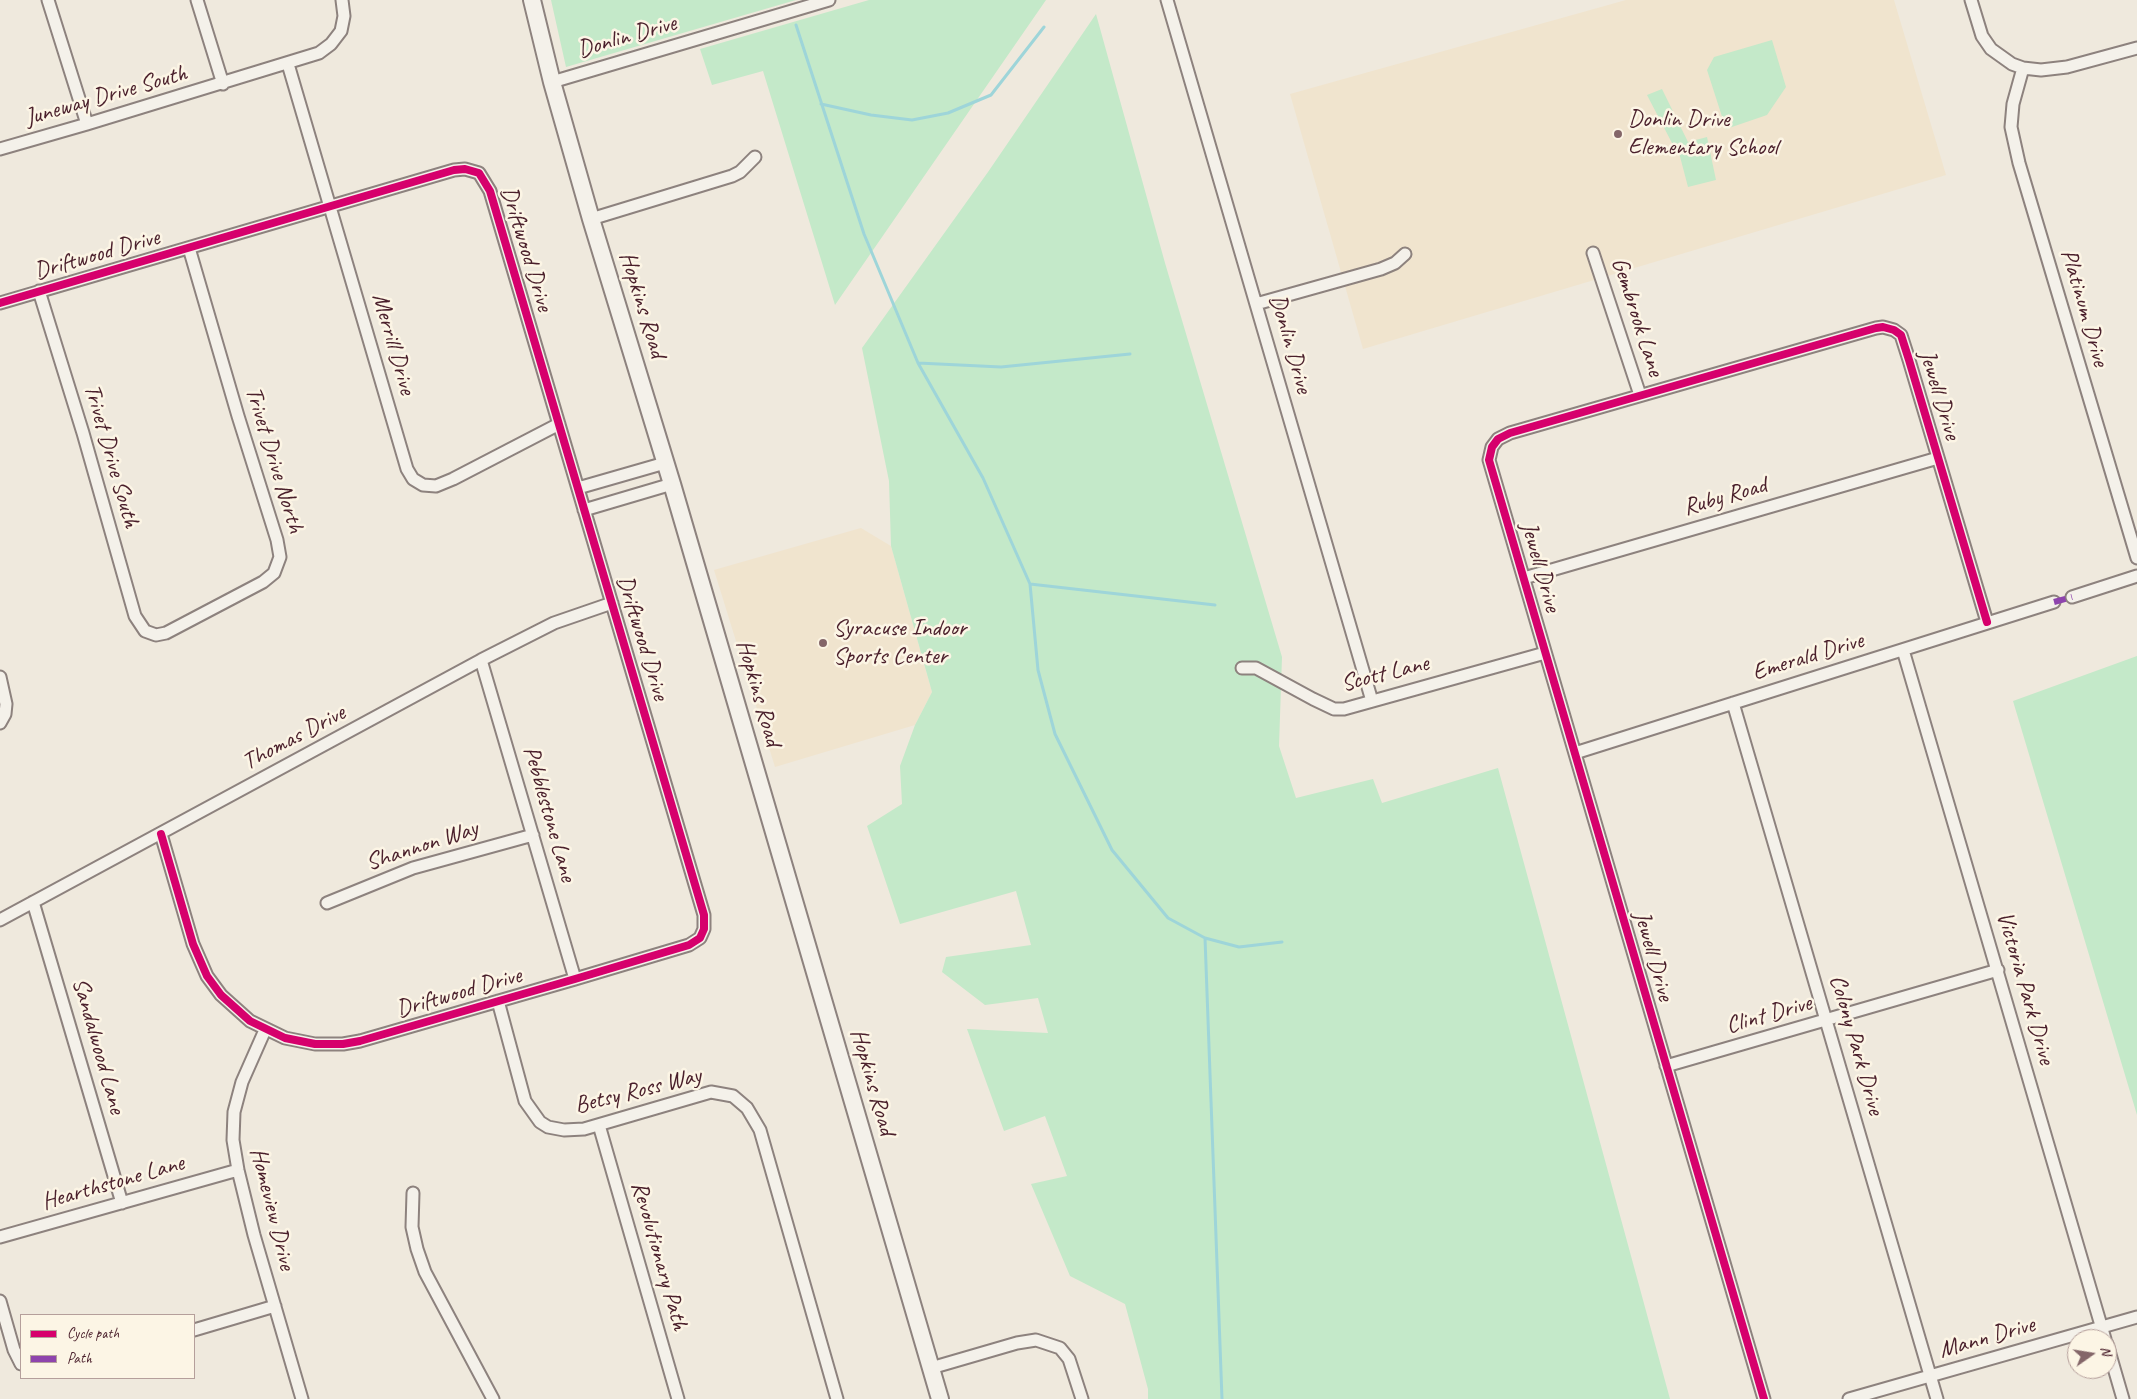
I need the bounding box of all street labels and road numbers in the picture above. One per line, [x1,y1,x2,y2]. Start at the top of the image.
street label: Donlin Drive [574,9,680,65]
street label: Juneway Drive South [22,59,190,133]
street label: Driftwood Drive [493,183,559,315]
street label: Driftwood Drive [31,223,163,287]
street label: Platinum Drive [2054,246,2114,370]
street label: Hopkins Road [612,249,672,361]
street label: Gembrook Lane [1604,254,1670,380]
street label: Merrill Drive [365,290,421,398]
street label: Donlin Drive [1262,291,1318,397]
street label: Jewell Drive [1912,347,1966,443]
street label: Trivet Drive South [77,381,145,531]
street label: Trivet Drive North [238,384,310,536]
street label: Ruby Road [1680,471,1770,523]
street label: Jewell Drive [1513,519,1567,615]
street label: Driftwood Drive [609,572,675,704]
street label: Emerald Drive [1749,626,1867,688]
street label: Hopkins Road [729,637,787,749]
street label: Scott Lane [1338,649,1432,699]
street label: Thomas Drive [238,699,350,777]
street label: Pebblestone Lane [516,743,582,885]
street label: Shannon Way [362,814,482,878]
street label: Jewell Drive [1626,908,1680,1004]
street label: Victoria Park Drive [1989,908,2061,1068]
street label: Driftwood Drive [393,961,525,1025]
street label: Colony Park Drive [1822,972,1890,1118]
street label: Sandalwood Lane [65,975,131,1117]
street label: Clint Drive [1723,989,1815,1041]
street label: Hopkins Road [843,1026,901,1138]
street label: Betsy Ross Way [572,1061,704,1121]
street label: Homeview Drive [243,1145,301,1273]
street label: Hearthstone Lane [39,1149,187,1217]
street label: Revolutionary Path [624,1178,694,1334]
street label: Mann Drive [1936,1311,2038,1365]

